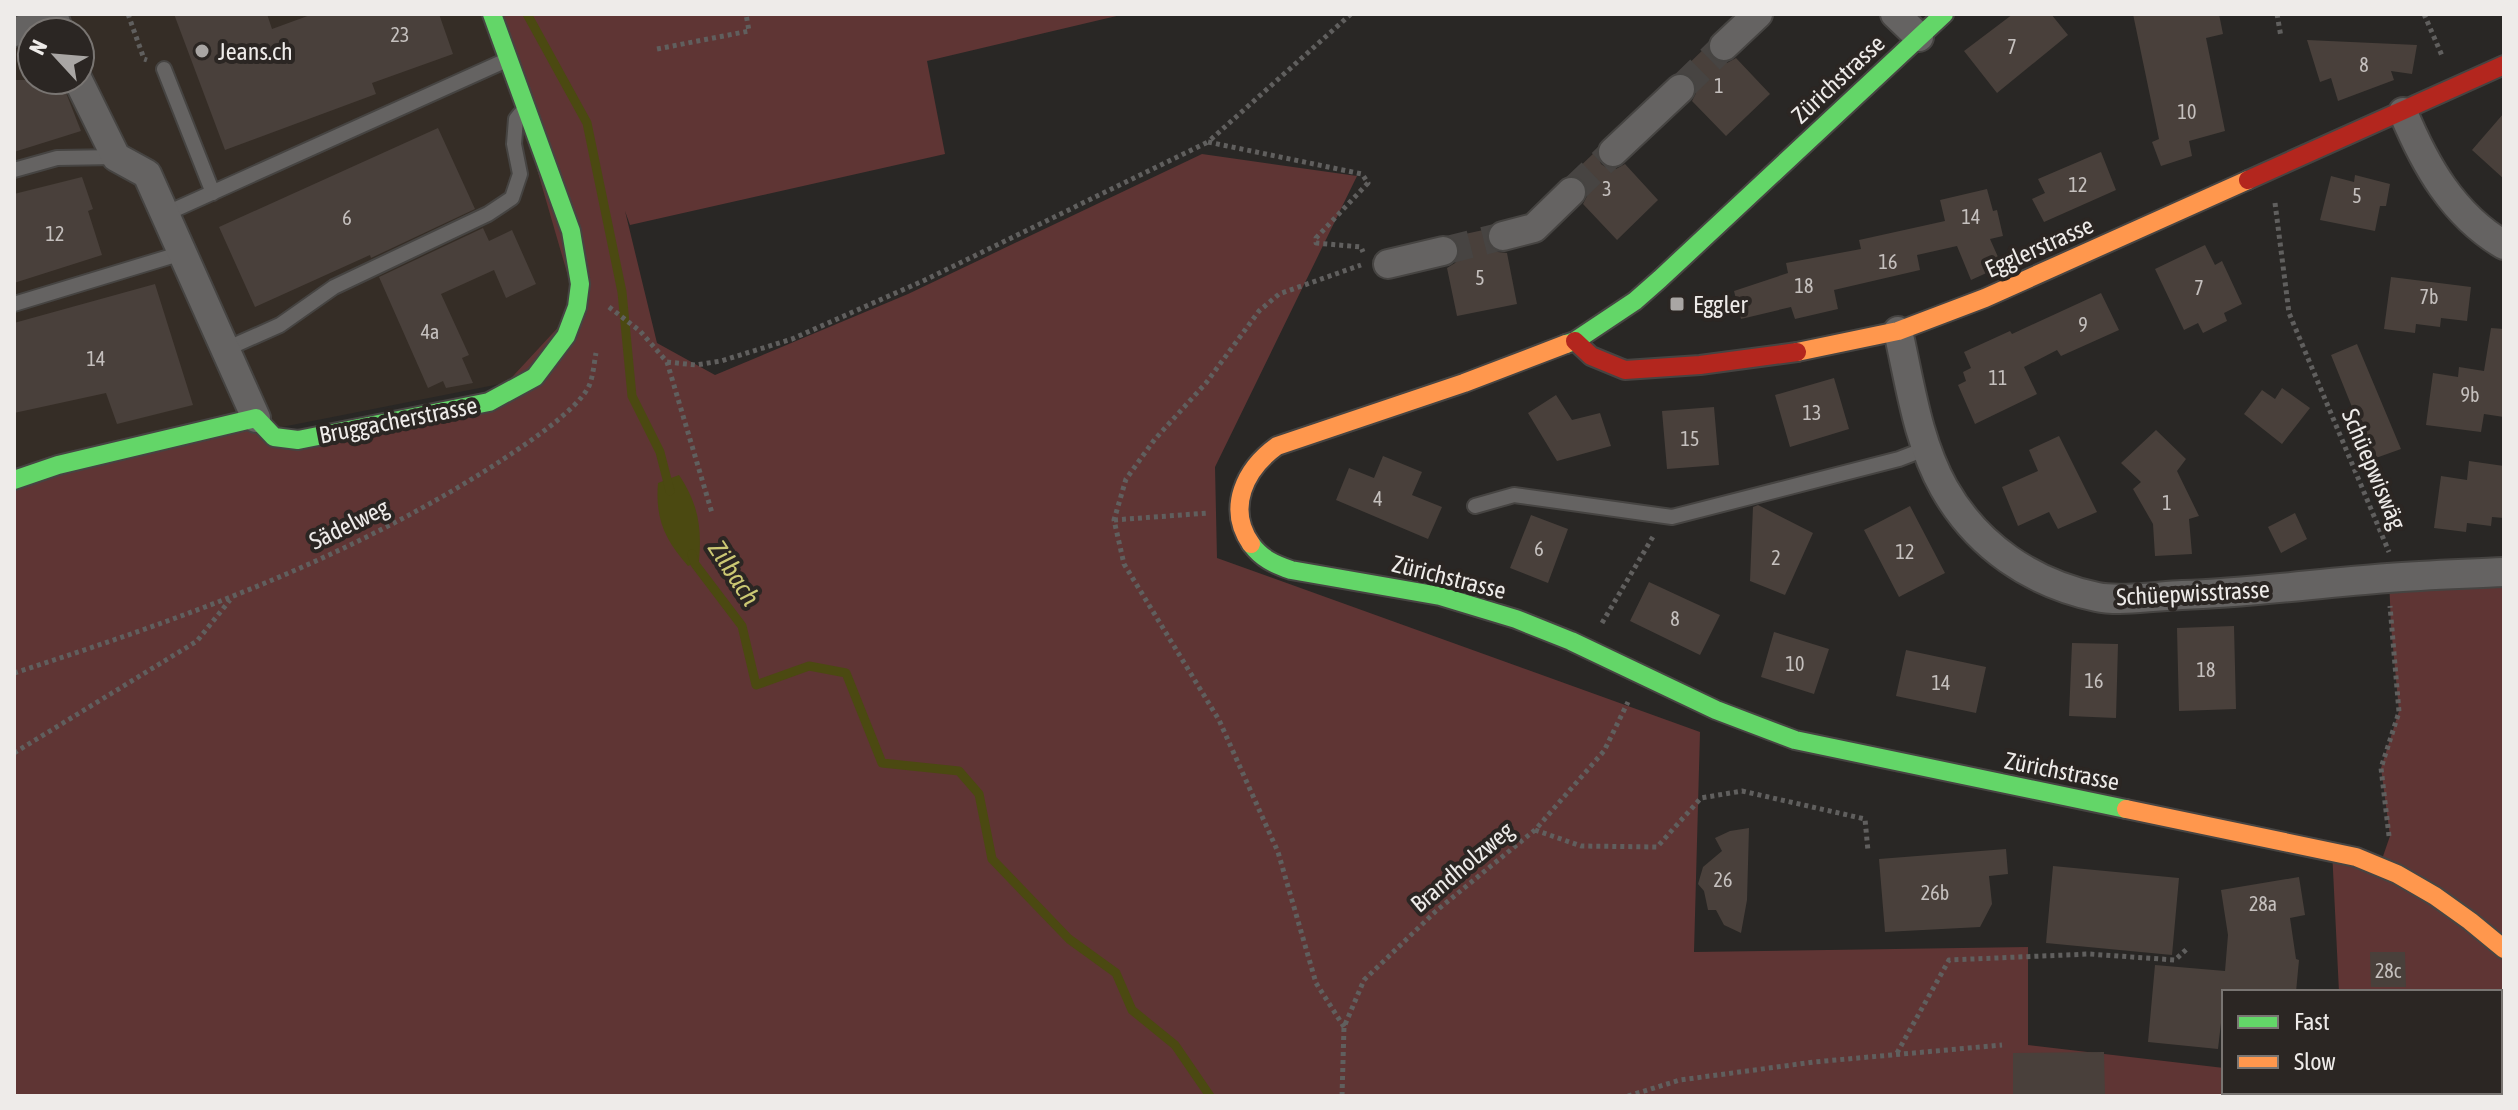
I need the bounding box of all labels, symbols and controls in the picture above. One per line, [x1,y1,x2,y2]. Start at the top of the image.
north arrow [16,16,96,96]
house number: 23 [391,23,409,46]
street label: Zürichstrasse [1786,29,1890,129]
house number: 7 [2007,35,2017,58]
text: N [23,36,53,59]
place label: Jeans.ch [218,38,293,65]
marker: Jeans.ch [193,42,211,60]
house number: 8 [2359,53,2369,76]
house number: 1 [1714,74,1724,97]
house number: 10 [2178,100,2196,123]
house number: 12 [2069,173,2087,196]
house number: 3 [1602,177,1612,200]
house number: 5 [2352,184,2362,207]
house number: 14 [1962,205,1980,228]
house number: 6 [342,206,352,229]
street label: Egglerstrasse [1981,211,2097,283]
house number: 12 [46,222,64,245]
house number: 16 [1879,250,1897,273]
house number: 5 [1475,266,1485,289]
house number: 18 [1795,274,1813,297]
house number: 7 [2194,276,2204,299]
house number: 7b [2420,285,2438,308]
place label: Eggler [1693,291,1748,318]
marker: Eggler [1668,295,1686,313]
house number: 9 [2078,313,2088,336]
house number: 4a [421,320,439,343]
house number: 14 [87,347,105,370]
house number: 11 [1989,366,2007,389]
house number: 9b [2461,383,2479,406]
street label: Bruggacherstrasse [317,391,479,449]
house number: 13 [1803,401,1821,424]
street label: Schüepwiswäg [2337,405,2412,534]
house number: 15 [1681,427,1699,450]
house number: 4 [1373,487,1383,510]
house number: 1 [2162,491,2172,514]
street label: Sädelweg [305,493,394,555]
water label: Zilbach [702,535,766,611]
house number: 6 [1534,537,1544,560]
house number: 12 [1896,540,1914,563]
house number: 2 [1771,546,1781,569]
street label: Zürichstrasse [1389,550,1509,604]
street label: Schüepwisstrasse [2116,576,2270,610]
house number: 8 [1670,607,1680,630]
house number: 10 [1786,652,1804,675]
house number: 18 [2197,658,2215,681]
house number: 16 [2085,669,2103,692]
house number: 14 [1932,671,1950,694]
street label: Zürichstrasse [2002,747,2122,795]
street label: Brandholzweg [1405,816,1519,918]
house number: 26 [1714,868,1732,891]
house number: 26b [1921,881,1949,904]
house number: 28a [2249,892,2277,915]
house number: 28c [2375,959,2402,982]
legend [2222,990,2502,1094]
text: Fast [2294,1008,2330,1035]
text: Slow [2294,1048,2336,1075]

